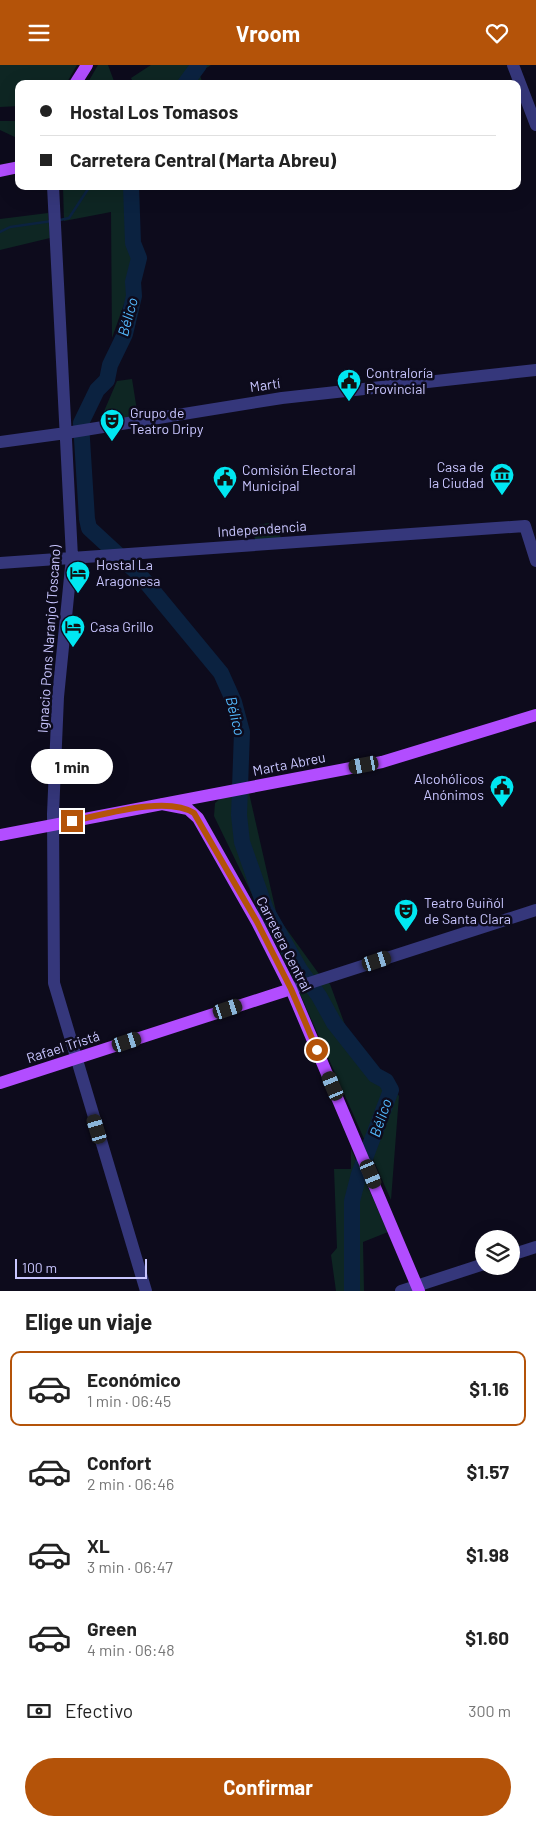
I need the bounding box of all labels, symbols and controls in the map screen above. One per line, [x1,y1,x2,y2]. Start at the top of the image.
icon: menu [25,19,53,47]
icon: heart [483,19,511,47]
text: Vroom [236,20,300,46]
text: Hostal Los Tomasos [70,100,238,123]
text: Carretera Central (Marta Abreu) [70,148,336,171]
water label: Bélico [113,295,141,338]
place label: Contraloría Provincial [366,364,433,397]
public building icon: Contraloría Provincial [336,368,362,402]
street label: Martí [249,374,281,395]
place label: Grupo de Teatro Dripy [130,404,204,437]
theatre icon: Grupo de Teatro Dripy [99,408,125,442]
place label: Casa de la Ciudad [429,458,484,491]
place label: Comisión Electoral Municipal [242,461,356,494]
museum icon: Casa de la Ciudad [489,462,515,496]
public building icon: Comisión Electoral Municipal [212,465,238,499]
street label: Independencia [217,517,307,540]
street label: Ignacio Pons Naranjo (Toscano) [33,544,64,733]
place label: Hostal La Aragonesa [96,556,161,589]
hotel icon: Hostal La Aragonesa [65,560,91,594]
hotel icon: Casa Grillo [60,614,86,648]
place label: Casa Grillo [90,618,154,635]
water label: Bélico [222,694,249,737]
street label: Marta Abreu [251,748,327,779]
callout: 1 min [31,749,113,783]
car [347,755,380,775]
text: 1 min [54,757,90,776]
place label: Alcohólicos Anónimos [414,770,484,803]
public building icon: Alcohólicos Anónimos [489,774,515,808]
route end [61,810,83,832]
street label: Carretera Central [253,893,316,994]
place label: Teatro Guiñól de Santa Clara [424,894,511,927]
theatre icon: Teatro Guiñól de Santa Clara [393,898,419,932]
car [360,949,393,973]
car [211,997,244,1021]
street label: Rafael Tristá [24,1027,102,1066]
car [110,1030,143,1054]
route start [306,1039,328,1061]
car [320,1069,345,1103]
water label: Bélico [365,1096,395,1139]
car [85,1112,108,1146]
car [358,1157,383,1191]
map controls [475,1230,520,1275]
button: layers [475,1230,520,1275]
scale bar [15,1256,148,1279]
text: 100 m [22,1259,57,1276]
text: Elige un viaje [25,1308,152,1334]
icon: car [27,1366,72,1411]
text: Económico [87,1368,181,1391]
text: $1.16 [469,1377,509,1400]
text: 1 min · 06:45 [87,1391,171,1410]
icon: car [27,1449,72,1494]
text: Confort [87,1451,151,1474]
text: $1.57 [467,1460,509,1483]
text: 2 min · 06:46 [87,1474,174,1493]
icon: car [27,1532,72,1577]
text: XL [87,1534,110,1557]
text: $1.98 [466,1543,509,1566]
text: 3 min · 06:47 [87,1557,173,1576]
icon: car [27,1615,72,1660]
text: Green [87,1617,137,1640]
text: $1.60 [465,1626,509,1649]
text: 4 min · 06:48 [87,1640,175,1659]
icon: cash [25,1697,53,1725]
text: Efectivo [65,1699,133,1722]
text: 300 m [468,1701,511,1720]
button: Confirmar [25,1758,511,1816]

